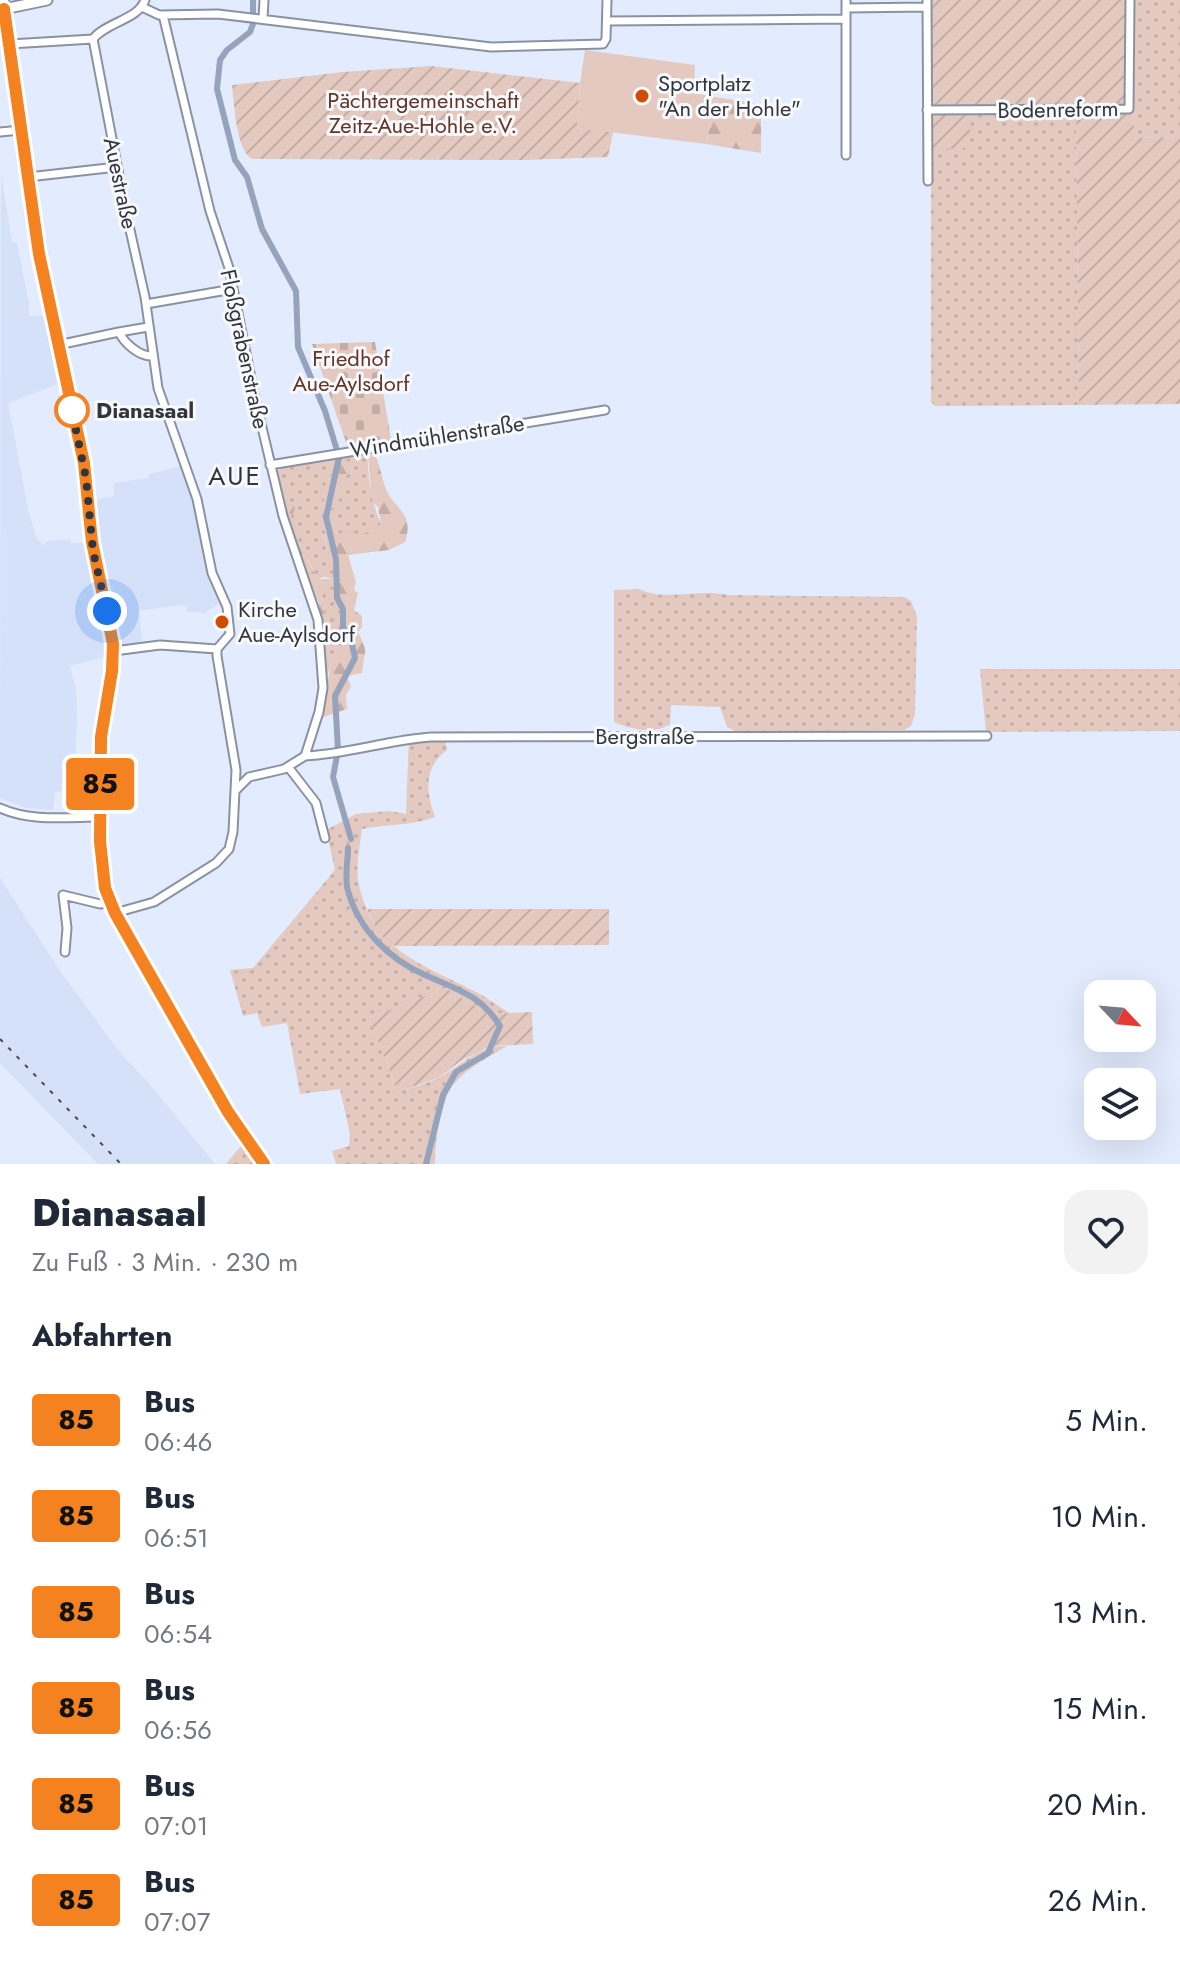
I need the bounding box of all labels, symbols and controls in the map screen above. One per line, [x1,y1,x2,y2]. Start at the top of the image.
place label: Sportplatz "An der Hohle" [658,67,801,124]
park label: Pächtergemeinschaft Zeitz-Aue-Hohle e.V. [327,84,519,141]
marker: Sportplatz "An der Hohle" [633,87,651,105]
street label: Bodenreform [997,92,1119,126]
street label: Auestraße [96,134,146,232]
street label: Floßgrabenstraße [212,266,278,432]
park label: Friedhof Aue-Aylsdorf [293,342,410,399]
marker: Dianasaal [55,393,89,427]
place label: Dianasaal [96,394,194,426]
street label: Windmühlenstraße [348,406,526,466]
district label: AUE [208,457,262,495]
your location [87,591,127,631]
place label: Kirche Aue-Aylsdorf [238,593,356,650]
marker: Kirche Aue-Aylsdorf [213,613,231,631]
street label: Bergstraße [595,720,695,752]
line badge: 85 [64,758,136,810]
text: 85 [82,763,118,804]
north arrow [1084,980,1156,1052]
map controls [1084,980,1156,1140]
button: layers [1084,1068,1156,1140]
text: Dianasaal [32,1185,207,1240]
button: heart [1064,1190,1148,1274]
text: Zu Fuß · 3 Min. · 230 m [32,1243,298,1281]
text: Abfahrten [32,1314,172,1357]
text: Bus [144,1380,195,1423]
text: 85 [58,1399,94,1440]
text: 5 Min. [1065,1399,1148,1442]
text: 06:46 [144,1423,213,1461]
text: Bus [144,1476,195,1519]
text: 85 [58,1495,94,1536]
text: 10 Min. [1051,1495,1148,1538]
text: 06:51 [144,1519,209,1557]
text: Bus [144,1572,195,1615]
text: 85 [58,1591,94,1632]
text: 13 Min. [1052,1591,1148,1634]
text: 06:54 [144,1615,212,1653]
text: Bus [144,1668,195,1711]
text: 85 [58,1687,94,1728]
text: 15 Min. [1052,1687,1148,1730]
text: 06:56 [144,1711,212,1749]
text: Bus [144,1764,195,1807]
text: 85 [58,1783,94,1824]
text: 20 Min. [1047,1783,1148,1826]
text: 07:01 [144,1807,208,1845]
text: Bus [144,1860,195,1903]
text: 85 [58,1879,94,1920]
text: 26 Min. [1048,1879,1148,1922]
text: 07:07 [144,1903,210,1941]

